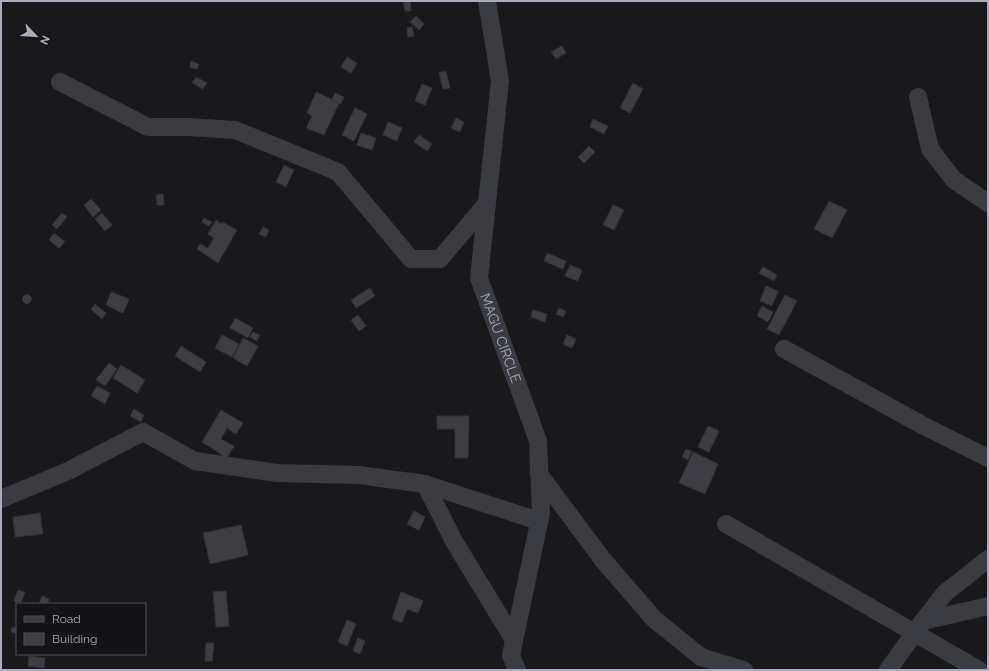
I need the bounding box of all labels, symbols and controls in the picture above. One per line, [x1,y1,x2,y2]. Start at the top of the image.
north arrow [16,16,56,56]
text: N [37,33,52,47]
street label: MAGU CIRCLE [477,291,524,385]
legend [16,603,146,655]
text: Road [52,612,81,626]
text: Building [52,632,98,646]

